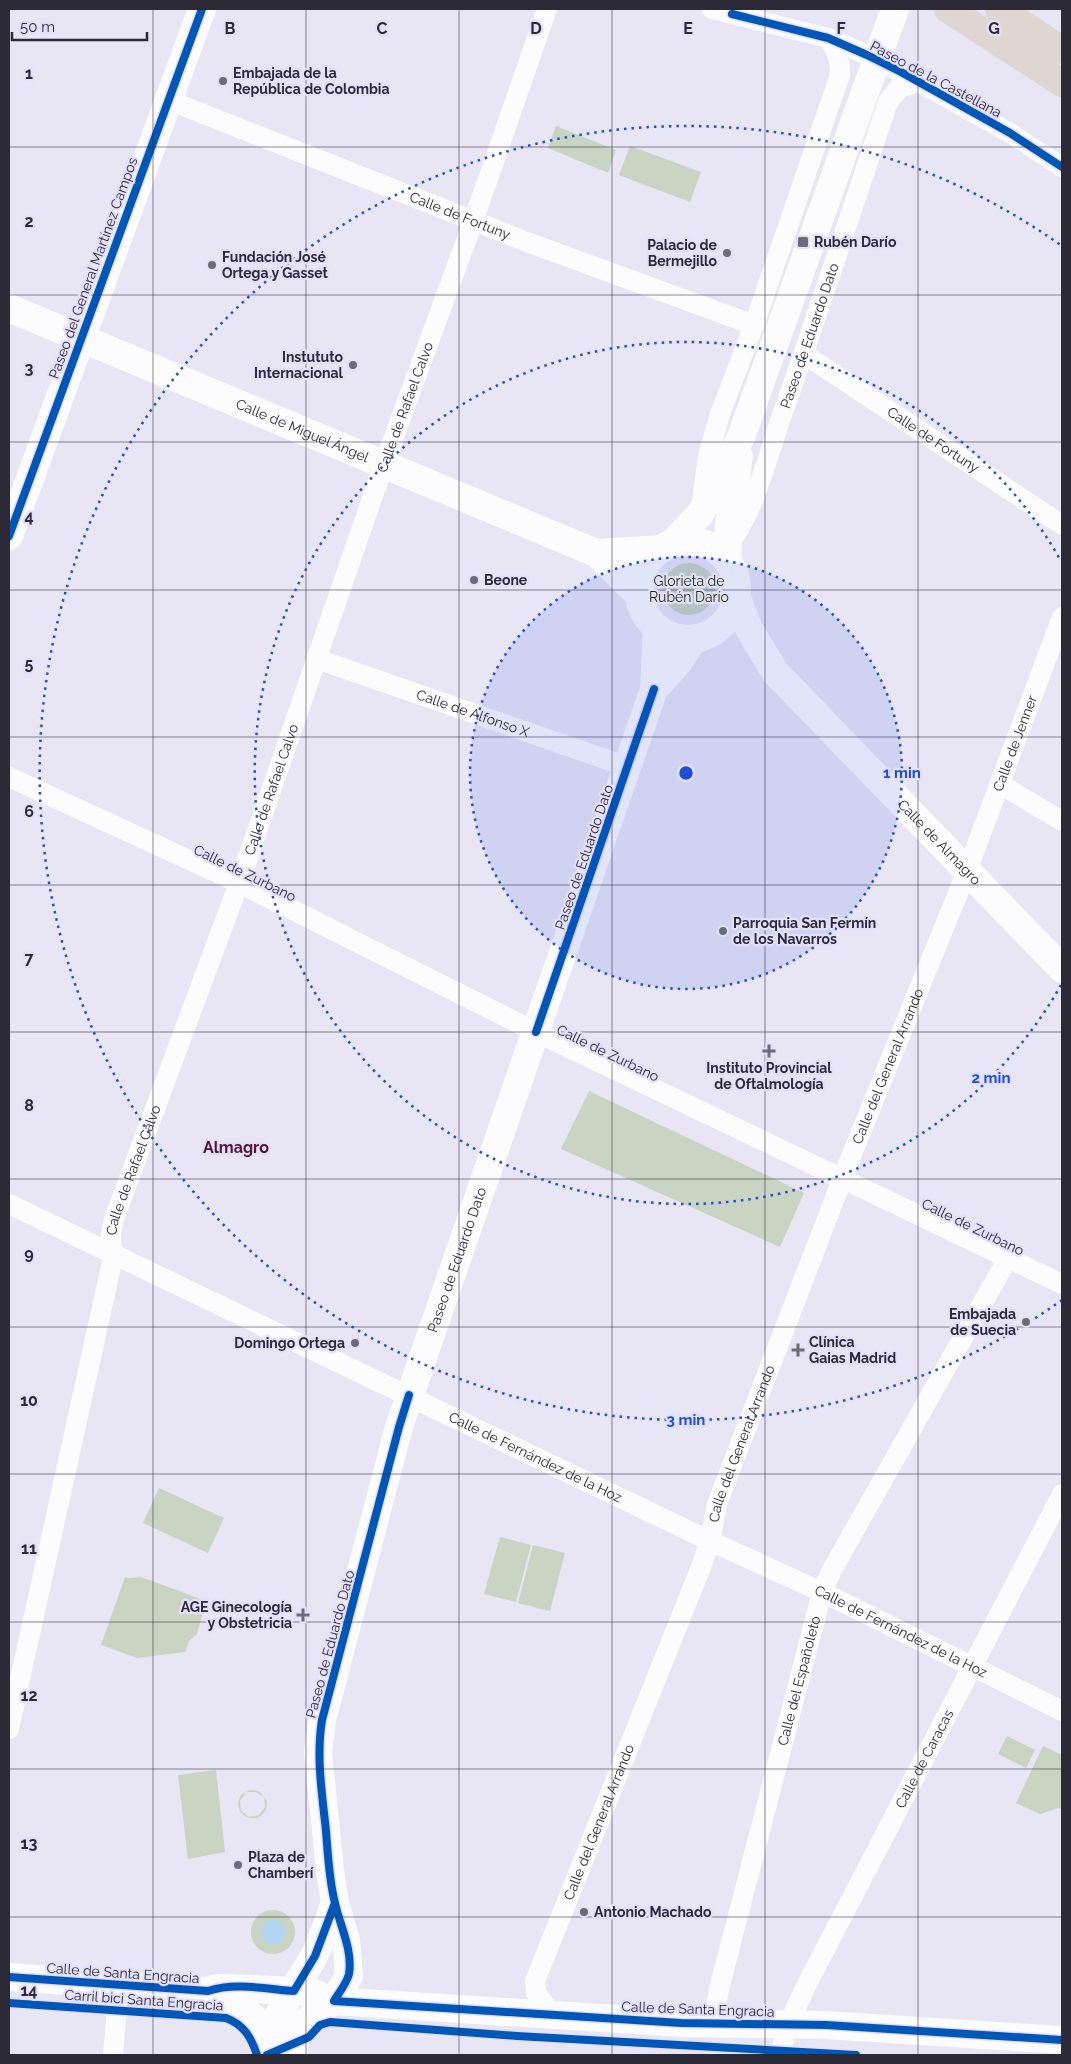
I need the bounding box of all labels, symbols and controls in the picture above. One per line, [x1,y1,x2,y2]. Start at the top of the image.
scale bar [12,10,148,42]
text: 50 m [20,18,55,36]
text: B [225,19,236,38]
text: C [377,19,388,38]
text: D [530,19,542,38]
text: E [683,19,693,38]
text: F [836,19,846,38]
text: G [988,19,1000,38]
street label: Paseo de la Castellana [868,38,1004,120]
text: 1 [25,64,33,83]
place label: Embajada de la República de Colombia [233,65,389,97]
marker: Embajada de la República de Colombia [217,75,229,87]
street label: Paseo del General Martínez Campos [45,155,141,381]
street label: Calle de Fortuny [407,188,513,243]
text: 2 [24,212,34,231]
place label: Rubén Darío [814,234,897,250]
marker: Rubén Darío [796,235,810,249]
place label: Palacio de Bermejillo [647,237,718,269]
marker: Palacio de Bermejillo [721,247,733,259]
place label: Fundación José Ortega y Gasset [222,249,329,281]
marker: Fundación José Ortega y Gasset [206,259,218,271]
street label: Paseo de Eduardo Dato [777,261,842,410]
street label: Calle de Rafael Calvo [374,340,436,474]
place label: Instututo Internacional [254,349,344,381]
text: 3 [25,359,34,378]
marker: Instututo Internacional [347,359,359,371]
street label: Calle de Miguel Ángel [234,396,372,465]
street label: Calle de Fortuny [884,403,983,476]
text: 4 [24,507,34,526]
place label: Beone [484,572,528,588]
park label: Glorieta de Rubén Darío [649,573,729,605]
marker: Beone [468,574,480,586]
text: 5 [25,654,34,673]
street label: Calle de Alfonso X [414,686,532,740]
street label: Calle de Jenner [990,693,1040,793]
street label: Calle de Rafael Calvo [241,722,301,857]
centre of rings [677,764,695,782]
text: 1 min [883,764,921,782]
street label: Paseo de Eduardo Dato [552,782,616,932]
street label: Calle de Almagro [895,796,984,888]
text: 6 [24,802,34,821]
street label: Calle de Zurbano [191,841,299,905]
place label: Parroquia San Fermín de los Navarros [733,915,876,947]
marker: Parroquia San Fermín de los Navarros [717,925,729,937]
text: 7 [25,949,34,968]
street label: Calle del General Arrando [849,986,926,1146]
street label: Calle de Zurbano [554,1021,662,1085]
marker: Instituto Provincial de Oftalmología [762,1044,776,1058]
place label: Instituto Provincial de Oftalmología [706,1060,832,1092]
text: 2 min [972,1069,1010,1087]
text: 8 [24,1096,34,1115]
street label: Calle de Rafael Calvo [103,1103,164,1237]
district label: Almagro [203,1138,269,1157]
street label: Paseo de Eduardo Dato [424,1185,489,1335]
street label: Calle de Zurbano [919,1195,1027,1259]
text: 9 [24,1244,34,1263]
place label: Embajada de Suecia [949,1306,1016,1338]
marker: Embajada de Suecia [1020,1316,1032,1328]
place label: Clínica Gaias Madrid [809,1334,896,1366]
place label: Domingo Ortega [234,1335,345,1351]
marker: Domingo Ortega [349,1337,361,1349]
marker: Clínica Gaias Madrid [791,1343,805,1357]
street label: Calle del General Arrando [706,1363,778,1523]
text: 10 [20,1391,38,1410]
street label: Calle de Fernández de la Hoz [446,1409,625,1506]
text: 3 min [667,1411,705,1429]
text: 11 [21,1539,37,1558]
street label: Paseo de Eduardo Dato [303,1568,357,1720]
street label: Calle de Fernández de la Hoz [812,1582,990,1681]
place label: AGE Ginecología y Obstetricia [181,1599,292,1631]
marker: AGE Ginecología y Obstetricia [296,1608,310,1622]
street label: Calle del Españoleto [774,1614,823,1747]
text: 12 [21,1686,37,1705]
street label: Calle de Caracas [892,1707,957,1811]
street label: Calle del General Arrando [560,1742,637,1902]
text: 13 [21,1834,37,1853]
place label: Plaza de Chamberí [248,1849,314,1881]
marker: Plaza de Chamberí [232,1859,244,1871]
place label: Antonio Machado [594,1904,712,1920]
marker: Antonio Machado [578,1906,590,1918]
street label: Calle de Santa Engracia [46,1960,200,1986]
text: 14 [20,1981,38,2000]
street label: Carril bici Santa Engracia [64,1986,224,2014]
street label: Calle de Santa Engracia [621,1998,775,2020]

